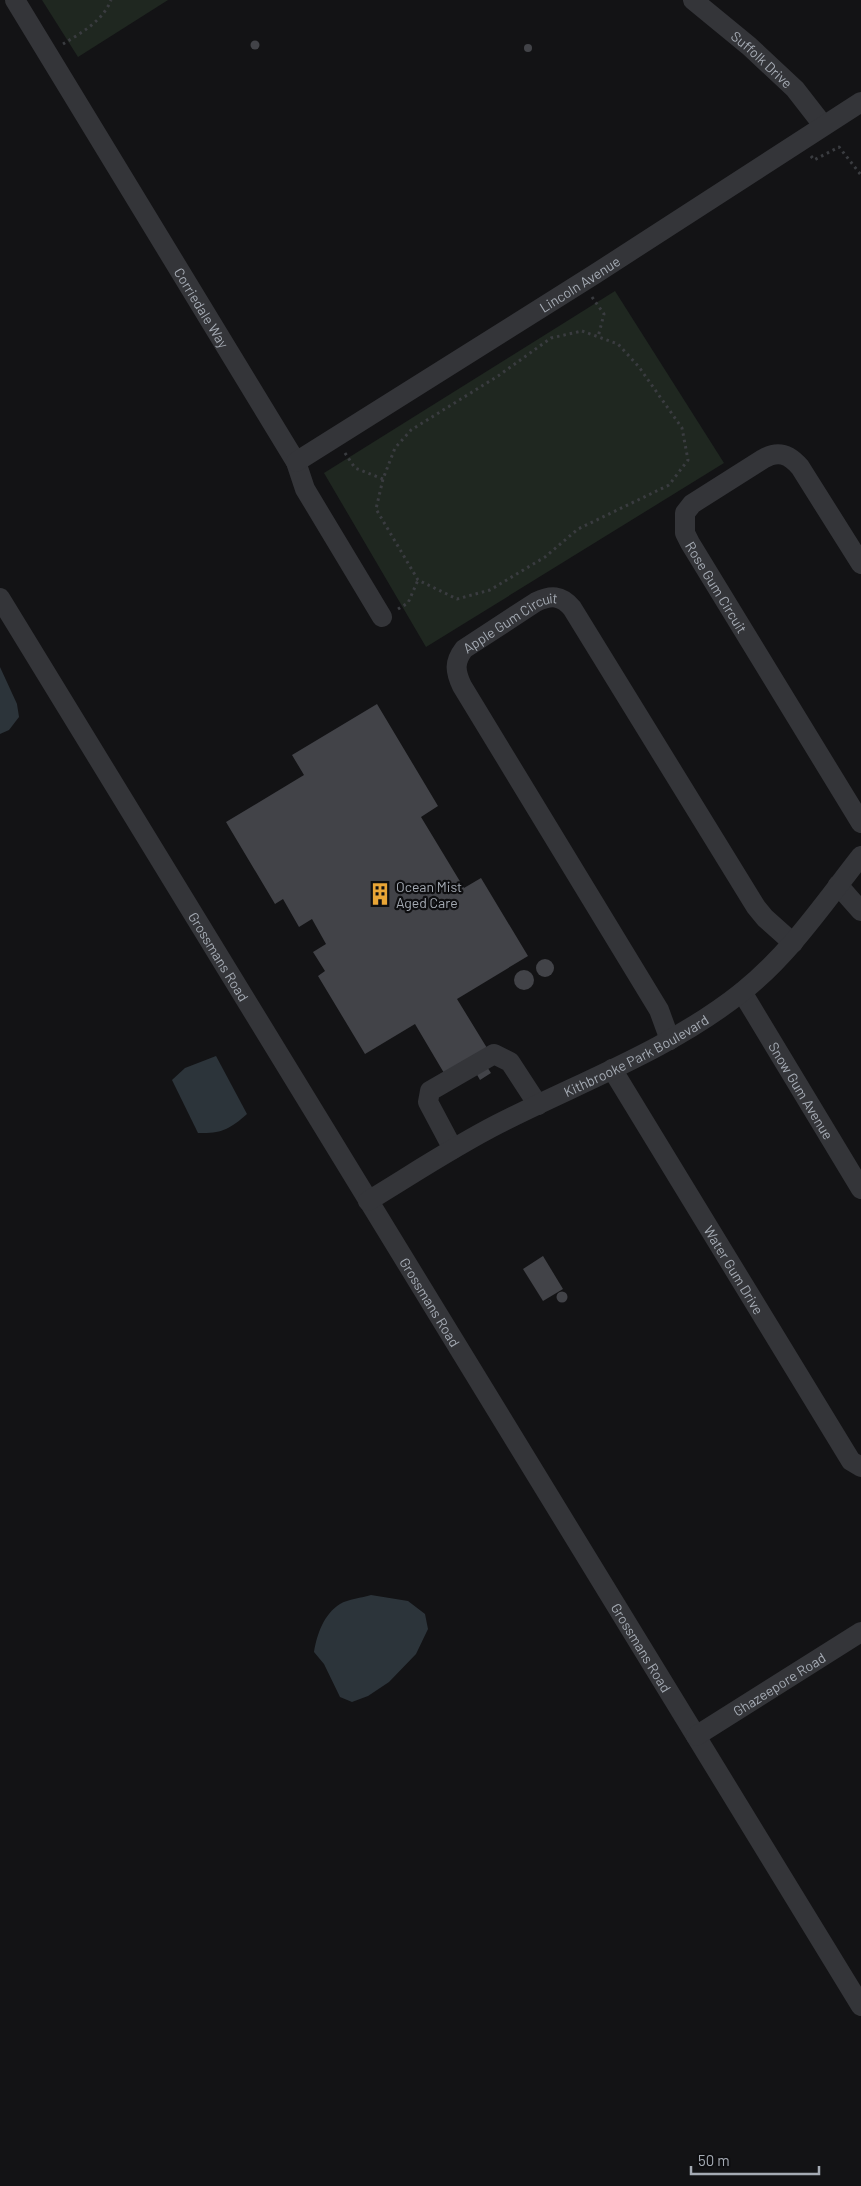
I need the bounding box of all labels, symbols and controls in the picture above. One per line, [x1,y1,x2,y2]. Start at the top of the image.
street label: Suffolk Drive [728,27,796,91]
street label: Lincoln Avenue [536,252,623,315]
street label: Corriedale Way [171,264,233,351]
street label: Rose Gum Circuit [682,538,751,636]
street label: Apple Gum Circuit [459,589,559,656]
place label: Ocean Mist Aged Care [396,878,462,911]
building icon: Ocean Mist Aged Care [367,881,393,907]
street label: Grossmans Road [185,909,253,1004]
street label: Kithbrooke Park Boulevard [561,1010,711,1100]
street label: Snow Gum Avenue [766,1039,837,1142]
street label: Water Gum Drive [701,1222,768,1317]
street label: Grossmans Road [397,1254,464,1349]
street label: Grossmans Road [608,1600,675,1695]
street label: Ghazeepore Road [730,1648,828,1719]
scale bar [691,2144,818,2176]
text: 50 m [698,2151,730,2169]

